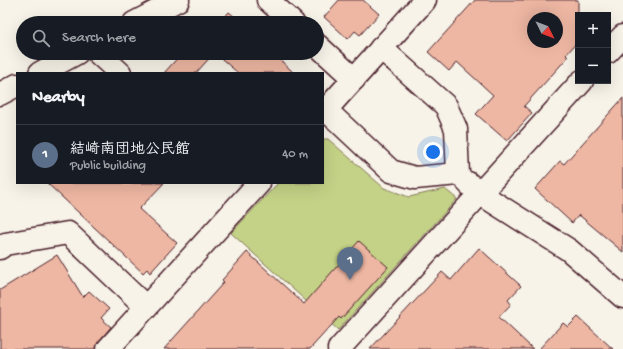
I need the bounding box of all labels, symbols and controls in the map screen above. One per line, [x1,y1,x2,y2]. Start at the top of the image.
north arrow [527,12,563,48]
map controls [575,12,611,84]
button: + [575,12,611,48]
search box [16,16,324,60]
icon: search [30,27,52,49]
text: Search here [62,29,136,47]
button: − [575,48,611,84]
text: Nearby [32,88,85,108]
text: 結崎南団地公民館 [70,141,190,159]
your location [423,142,443,162]
text: 1 [42,147,48,162]
text: 40 m [282,147,308,162]
text: Public building [70,159,146,174]
pin: 1 [337,247,363,280]

